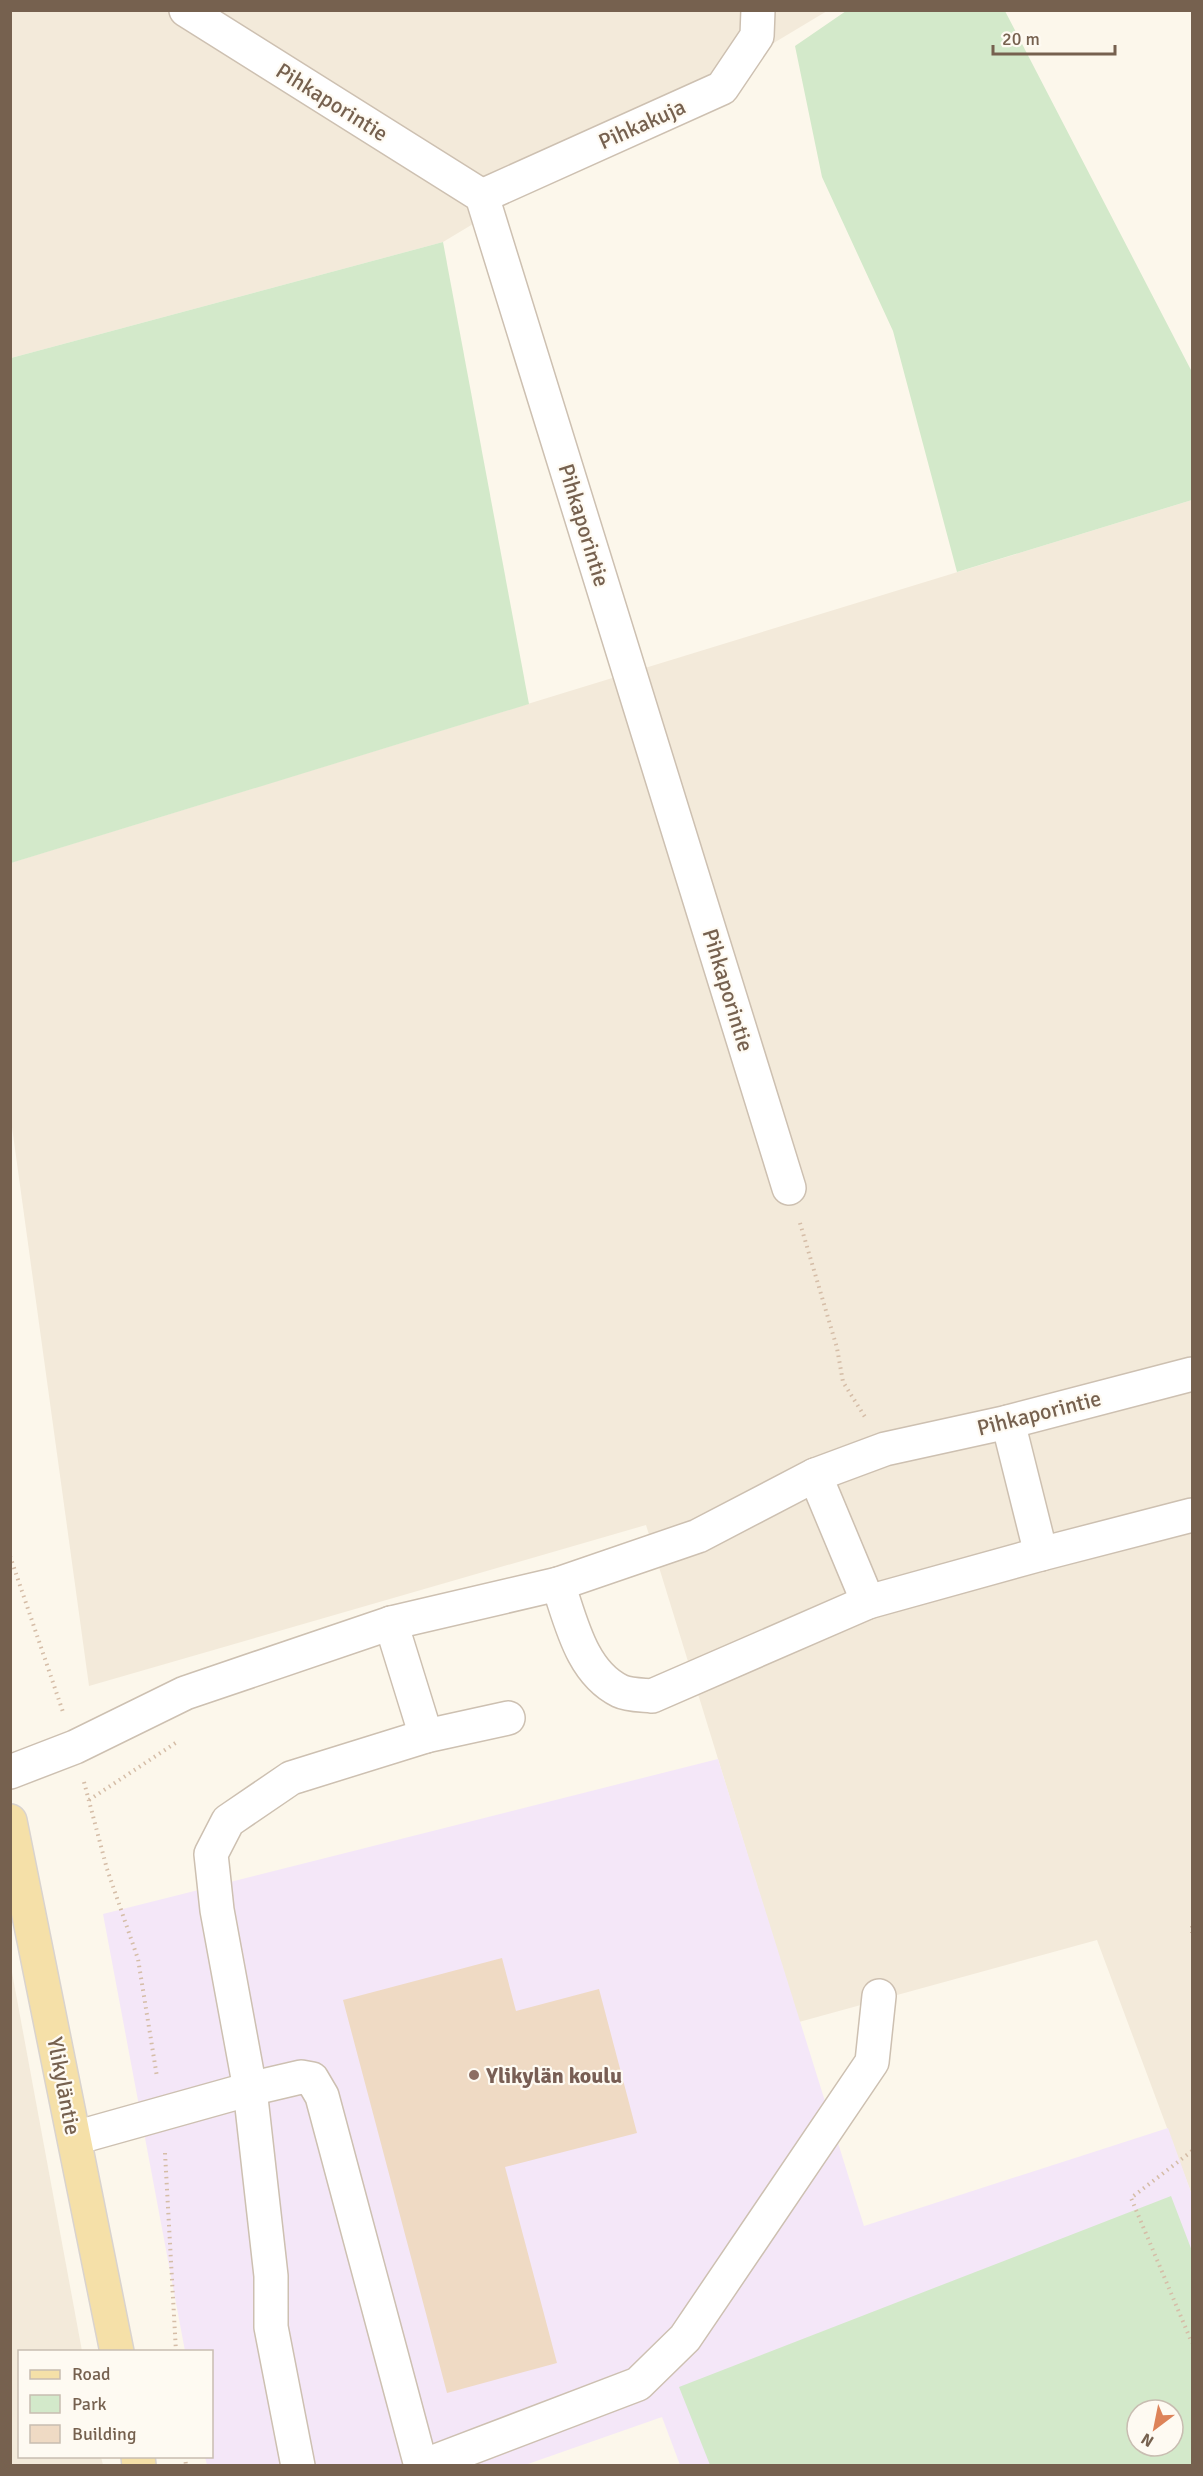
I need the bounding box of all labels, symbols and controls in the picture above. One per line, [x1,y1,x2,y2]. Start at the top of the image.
scale bar [993,18,1114,56]
text: 20 m [1002,28,1040,50]
street label: Pihkaporintie [271,57,393,147]
street label: Pihkakuja [594,93,690,155]
street label: Pihkaporintie [553,460,615,590]
street label: Pihkaporintie [697,925,759,1055]
street label: Pihkaporintie [974,1385,1104,1441]
street label: Ylikyläntie [41,2035,87,2137]
place label: Ylikylän koulu [485,2062,622,2089]
marker: Ylikylän koulu [467,2068,481,2082]
legend [18,2350,213,2458]
text: Road [72,2363,111,2385]
text: Park [72,2393,107,2415]
north arrow [1125,2398,1185,2458]
text: Building [72,2423,136,2445]
text: N [1138,2428,1158,2451]

